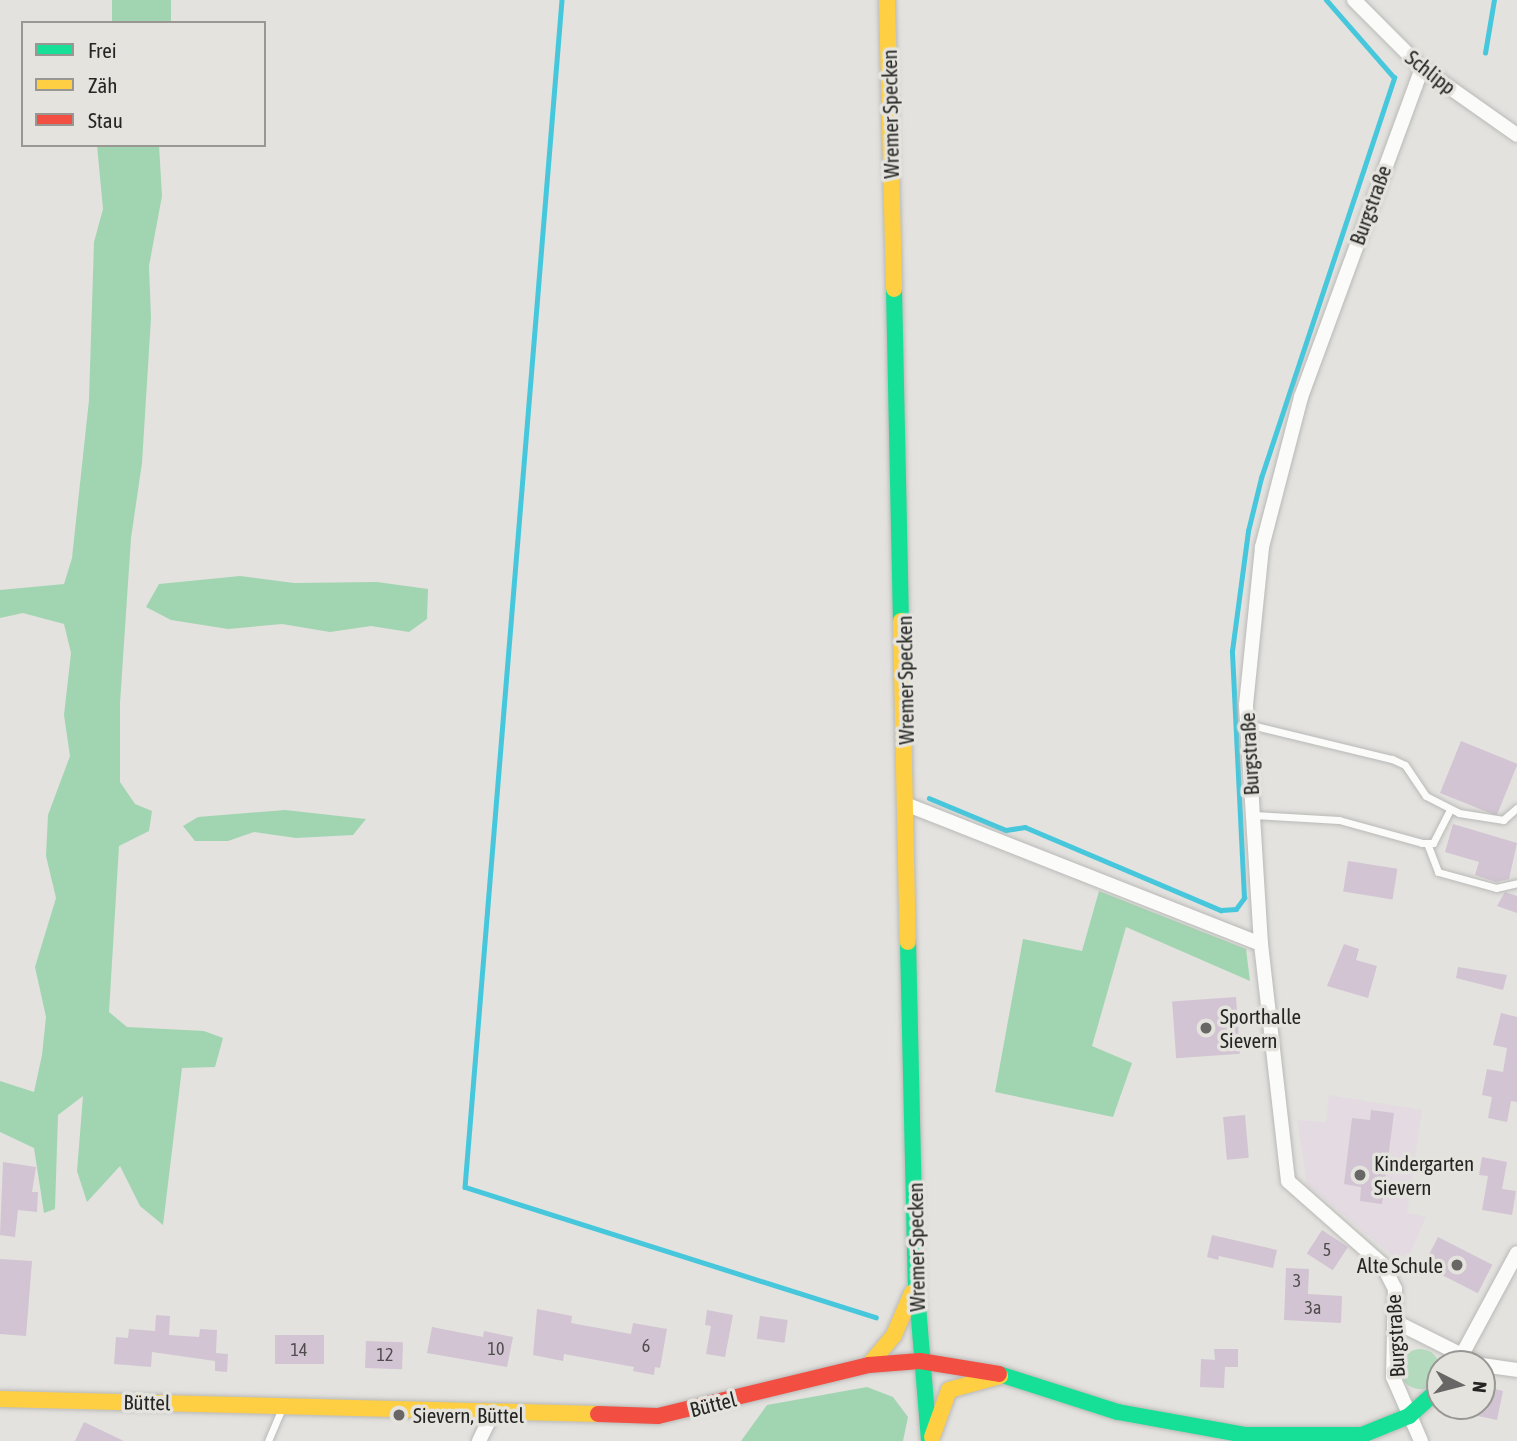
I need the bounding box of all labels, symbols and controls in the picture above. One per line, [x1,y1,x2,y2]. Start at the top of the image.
legend [21,21,266,147]
text: Frei [88,38,117,62]
street label: Schlipp [1401,45,1461,99]
street label: Wremer Specken [876,49,904,179]
text: Zäh [88,73,117,97]
text: Stau [88,108,123,132]
street label: Burgstraße [1344,162,1396,248]
street label: Wremer Specken [891,615,919,745]
street label: Burgstraße [1234,712,1264,796]
place label: Sporthalle Sievern [1220,1003,1301,1053]
marker: Sporthalle Sievern [1198,1020,1214,1036]
place label: Kindergarten Sievern [1374,1150,1474,1200]
marker: Kindergarten Sievern [1352,1167,1368,1183]
street label: Wremer Specken [902,1182,930,1312]
house number: 5 [1323,1239,1331,1261]
place label: Alte Schule [1357,1252,1443,1278]
marker: Alte Schule [1449,1257,1465,1273]
house number: 3 [1293,1270,1301,1292]
street label: Burgstraße [1380,1294,1410,1378]
house number: 3a [1305,1297,1321,1319]
house number: 6 [642,1335,650,1357]
house number: 10 [488,1338,504,1360]
house number: 14 [291,1339,307,1361]
house number: 12 [377,1344,393,1366]
north arrow [1426,1350,1496,1420]
text: N [1468,1380,1491,1394]
street label: Büttel [687,1386,739,1422]
street label: Büttel [123,1389,171,1415]
place label: Sievern, Büttel [413,1402,524,1428]
marker: Sievern, Büttel [391,1407,407,1423]

